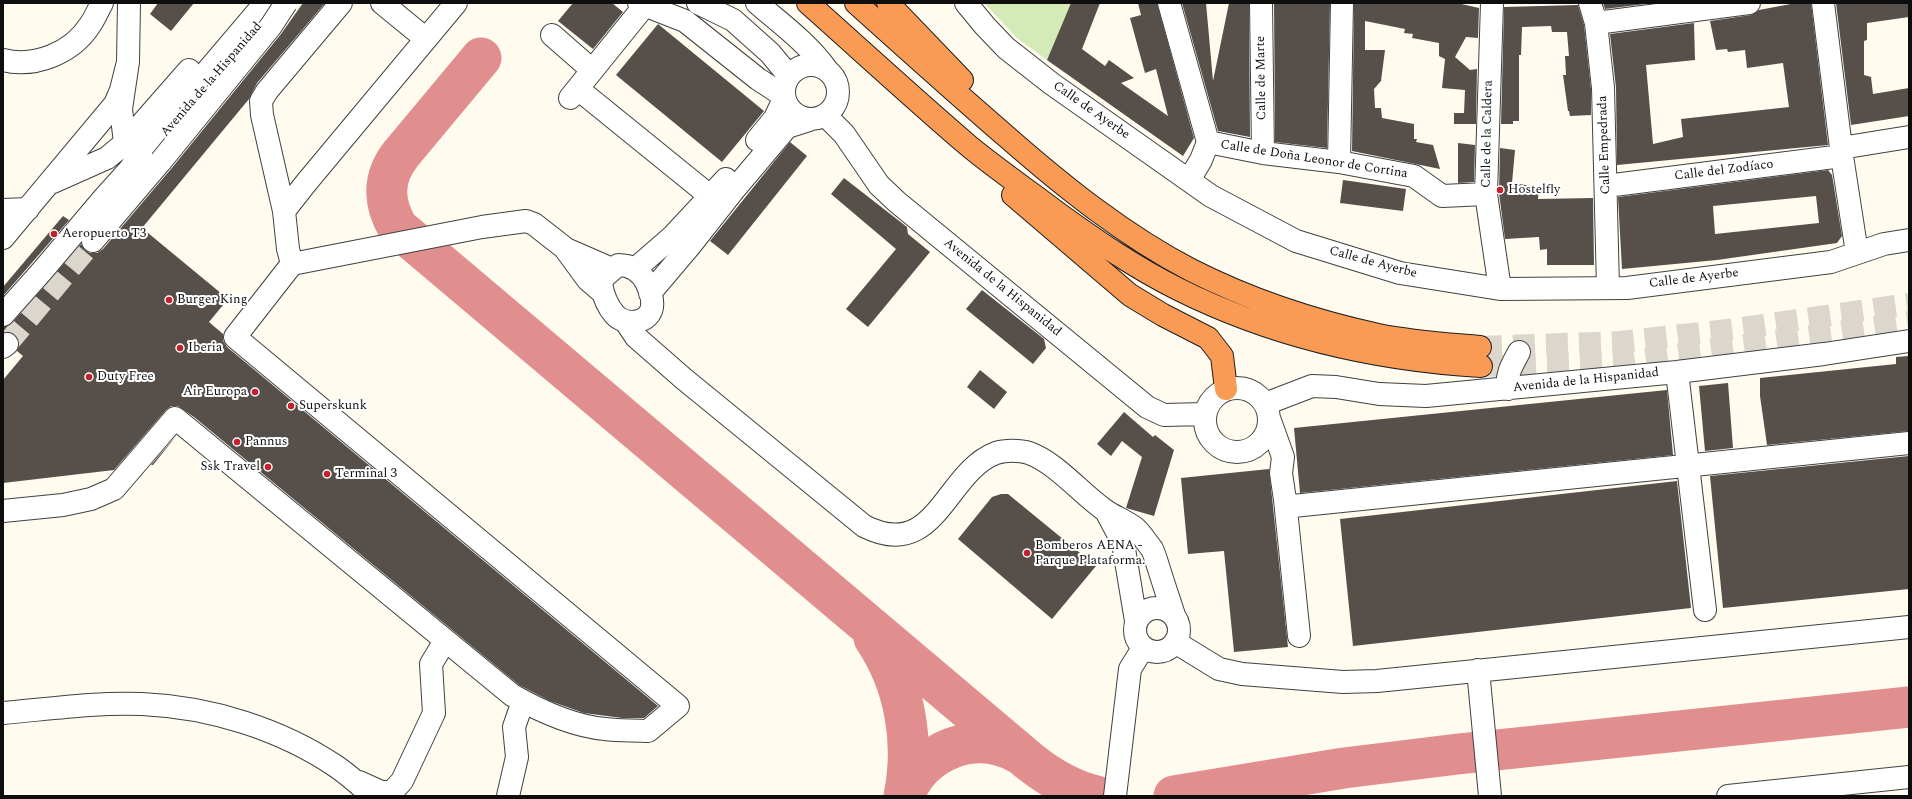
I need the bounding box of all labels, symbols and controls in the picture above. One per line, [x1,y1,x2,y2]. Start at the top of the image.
street label: Avenida de la Hispanidad [158,19,266,141]
street label: Calle de Marte [1253,36,1271,120]
street label: Calle de Ayerbe [1050,79,1132,143]
street label: Calle de la Caldera [1479,80,1497,188]
street label: Calle Empedrada [1595,95,1615,195]
street label: Calle de Doña Leonor de Cortina [1219,137,1409,183]
street label: Calle del Zodíaco [1674,157,1774,185]
place label: Hostelfly [1508,182,1560,198]
marker: Hostelfly [1495,185,1505,195]
place label: Aeropuerto T3 [62,226,146,242]
marker: Aeropuerto T3 [49,229,59,239]
street label: Avenida de la Hispanidad [940,236,1064,340]
street label: Calle de Ayerbe [1327,244,1419,282]
street label: Calle de Ayerbe [1648,266,1740,292]
place label: Burger King [177,292,248,308]
marker: Burger King [164,295,174,305]
place label: Iberia [188,340,222,356]
marker: Iberia [175,343,185,353]
street label: Avenida de la Hispanidad [1512,366,1660,396]
place label: Duty Free [97,369,154,385]
marker: Duty Free [84,372,94,382]
place label: Air Europa [183,384,247,400]
marker: Air Europa [250,387,260,397]
place label: Superskunk [299,398,367,414]
marker: Superskunk [286,401,296,411]
place label: Pannus [245,434,287,450]
marker: Pannus [232,437,242,447]
place label: Ssk Travel [200,459,260,475]
marker: Ssk Travel [263,462,273,472]
place label: Terminal 3 [335,466,397,482]
marker: Terminal 3 [322,469,332,479]
place label: Bomberos AENA - Parque Plataforma. [1035,538,1145,569]
marker: Bomberos AENA - Parque Plataforma. [1022,548,1032,558]

